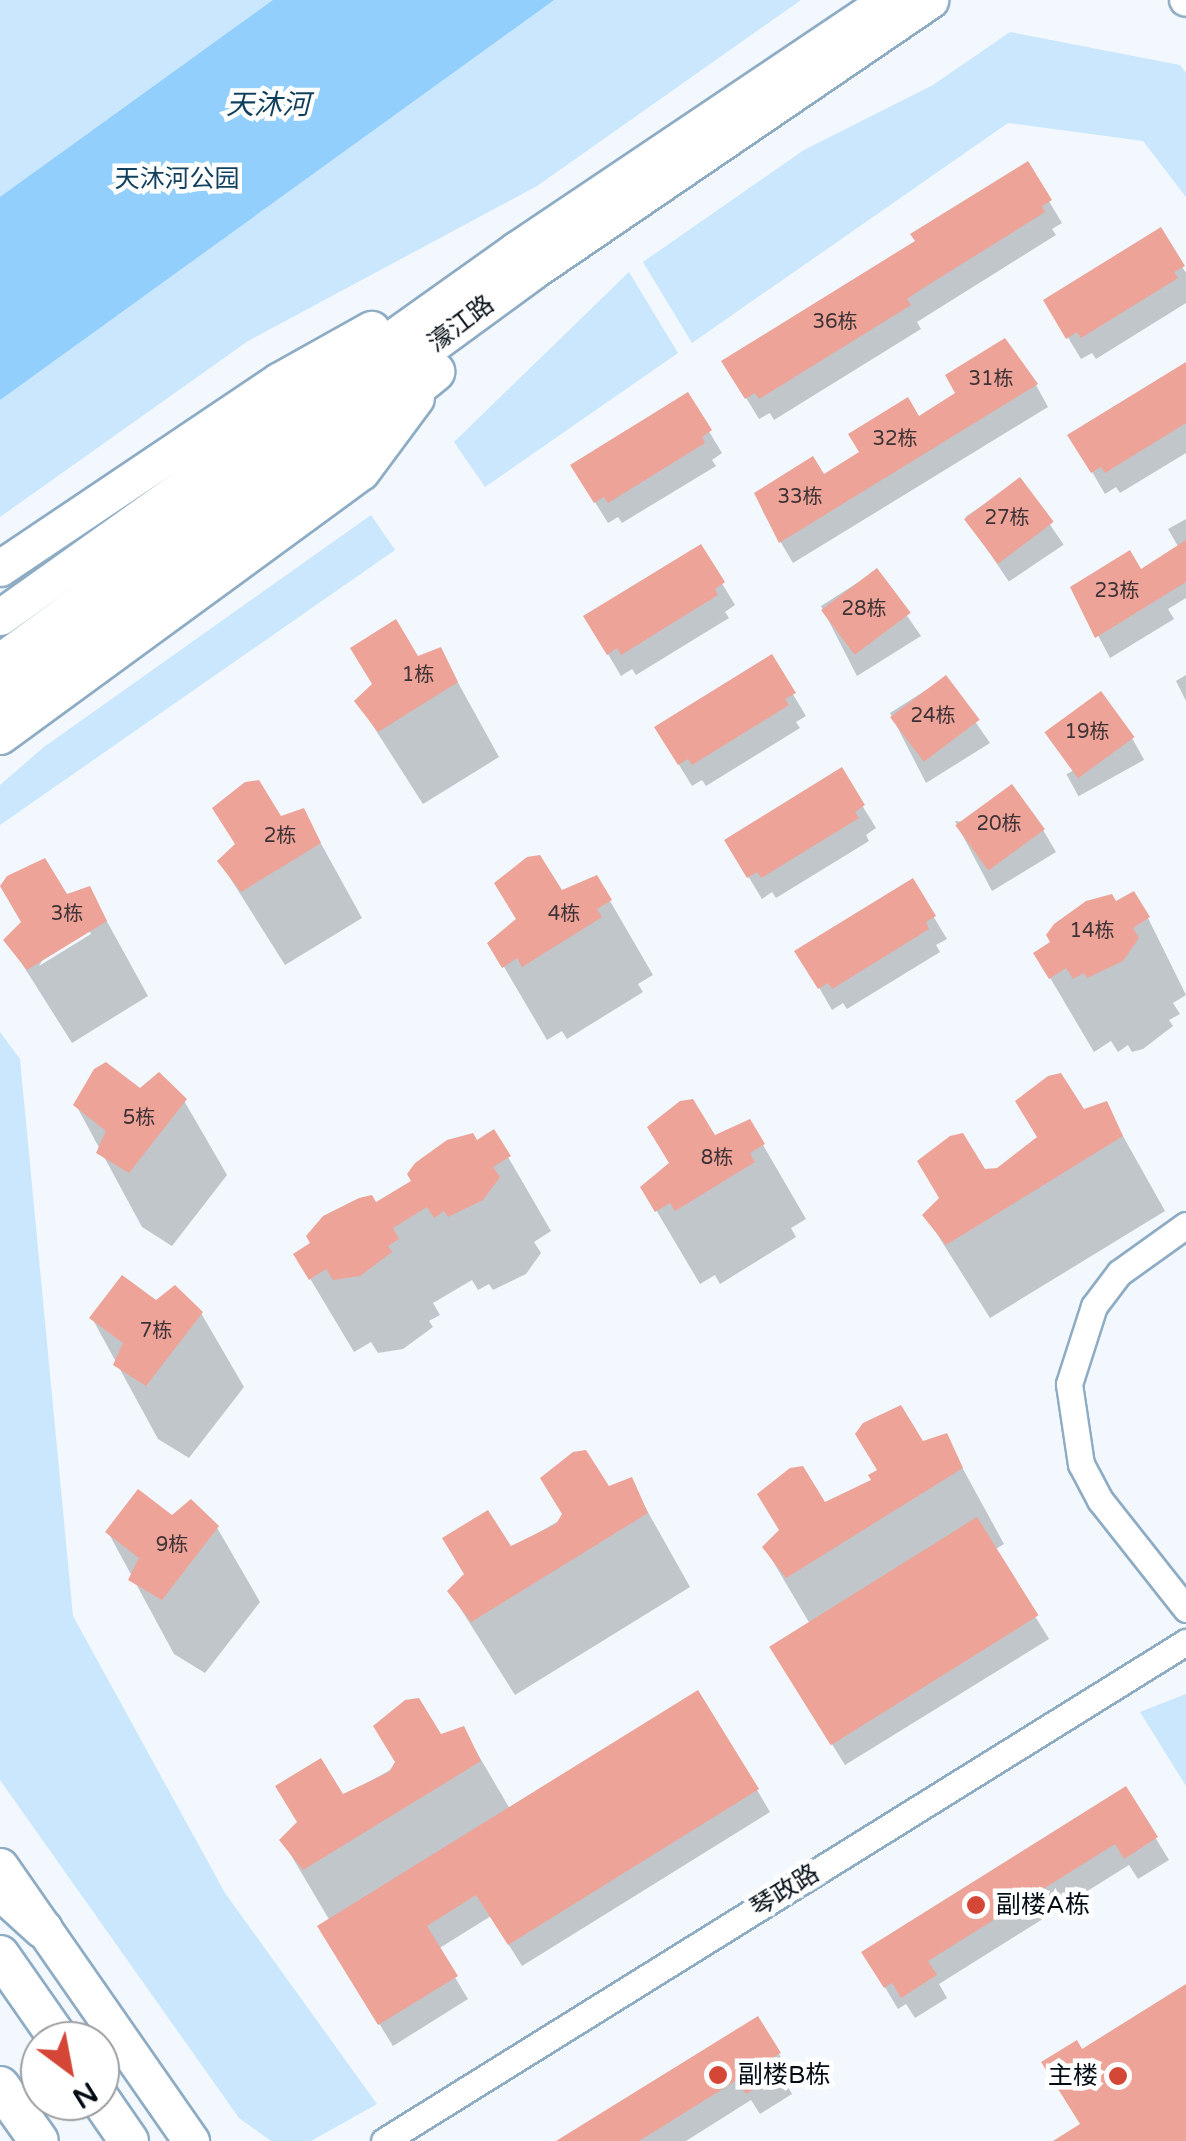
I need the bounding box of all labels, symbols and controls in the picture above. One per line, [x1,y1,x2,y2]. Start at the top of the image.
water label: 天沐河 [226,88,310,122]
park label: 天沐河公园 [115,164,239,194]
street label: 濠江路 [422,289,500,359]
house number: 36栋 [812,310,858,334]
house number: 31栋 [968,367,1014,391]
house number: 32栋 [872,427,918,451]
house number: 33栋 [777,485,823,509]
house number: 27栋 [984,506,1030,530]
house number: 23栋 [1094,579,1140,603]
house number: 28栋 [841,597,887,621]
house number: 1栋 [402,663,434,687]
house number: 24栋 [910,704,956,728]
house number: 19栋 [1064,720,1110,744]
house number: 20栋 [976,812,1022,836]
house number: 2栋 [264,824,296,848]
house number: 3栋 [51,902,83,926]
house number: 4栋 [548,902,580,926]
house number: 14栋 [1069,919,1115,943]
house number: 5栋 [123,1106,155,1130]
house number: 8栋 [701,1146,733,1170]
house number: 7栋 [140,1319,172,1343]
house number: 9栋 [156,1533,188,1557]
street label: 琴政路 [745,1858,825,1924]
place label: 副楼A栋 [996,1890,1090,1920]
marker: 副楼A栋 [965,1894,987,1916]
north arrow [20,2021,120,2121]
place label: 副楼B栋 [738,2060,830,2090]
place label: 主楼 [1048,2061,1098,2091]
marker: 副楼B栋 [707,2064,729,2086]
marker: 主楼 [1107,2065,1129,2087]
text: N [66,2074,103,2115]

